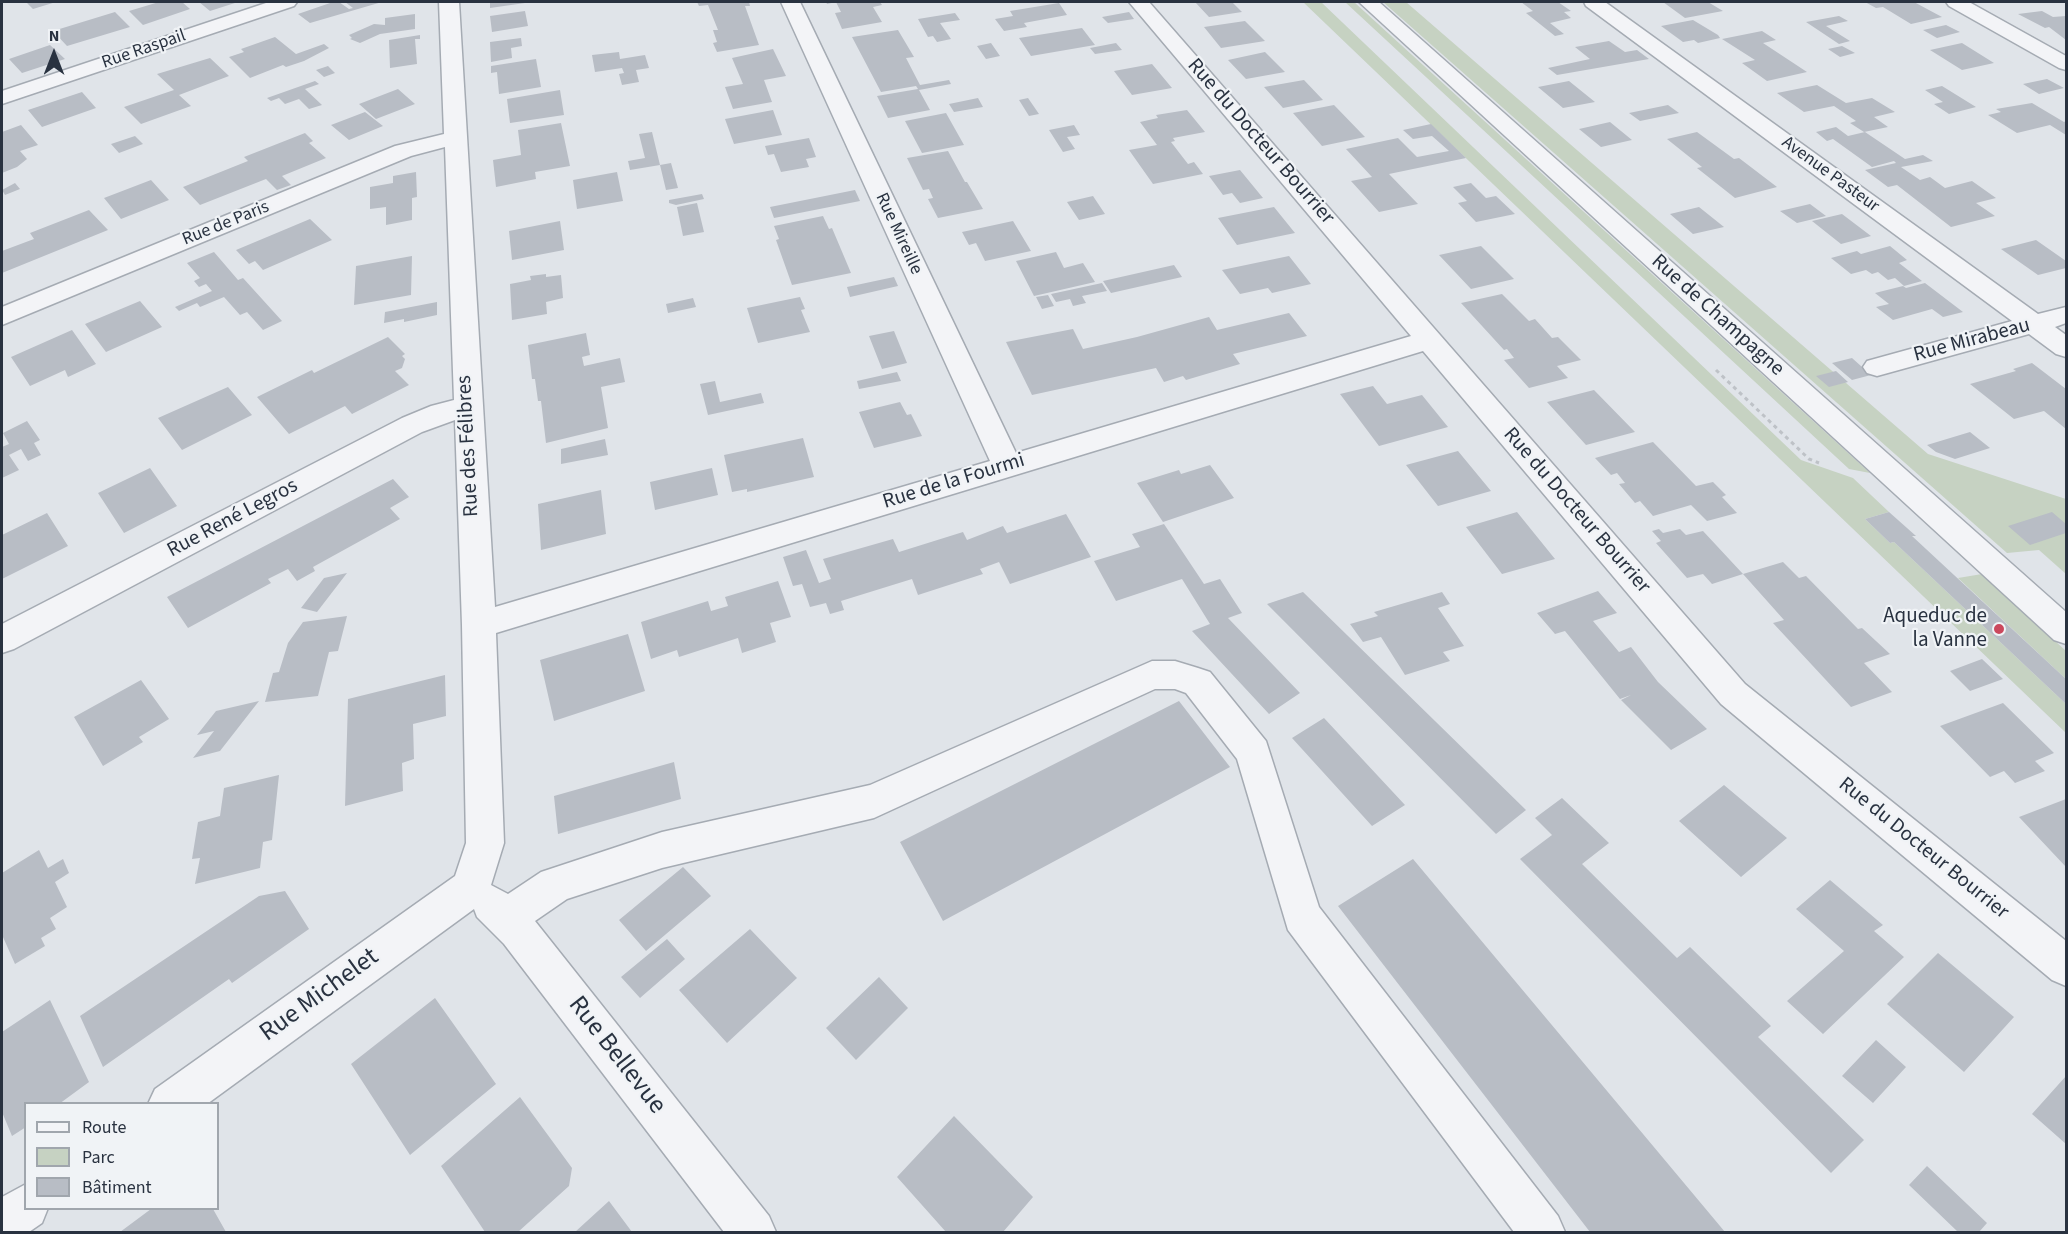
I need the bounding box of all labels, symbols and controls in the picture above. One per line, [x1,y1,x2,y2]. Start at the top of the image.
north arrow [24,24,84,84]
text: N [49,25,59,47]
street label: Rue Raspail [99,26,189,74]
street label: Rue du Docteur Bourrier [1181,54,1339,230]
street label: Avenue Pasteur [1777,132,1883,218]
street label: Rue Mireille [870,190,926,278]
street label: Rue de Paris [179,197,273,251]
street label: Rue de Champagne [1645,250,1789,382]
street label: Rue Mirabeau [1911,313,2033,369]
street label: Rue des Félibres [453,374,485,518]
street label: Rue du Docteur Bourrier [1497,423,1655,599]
street label: Rue de la Fourmi [880,448,1028,516]
street label: Rue René Legros [163,474,303,564]
place label: Aqueduc de la Vanne [1883,604,1987,654]
marker: Aqueduc de la Vanne [1992,622,2006,636]
street label: Rue du Docteur Bourrier [1833,773,2013,925]
street label: Rue Michelet [254,942,386,1050]
street label: Rue Bellevue [560,991,672,1121]
legend [24,1102,219,1210]
text: Route [82,1115,126,1140]
text: Parc [82,1145,115,1170]
text: Bâtiment [82,1175,152,1200]

